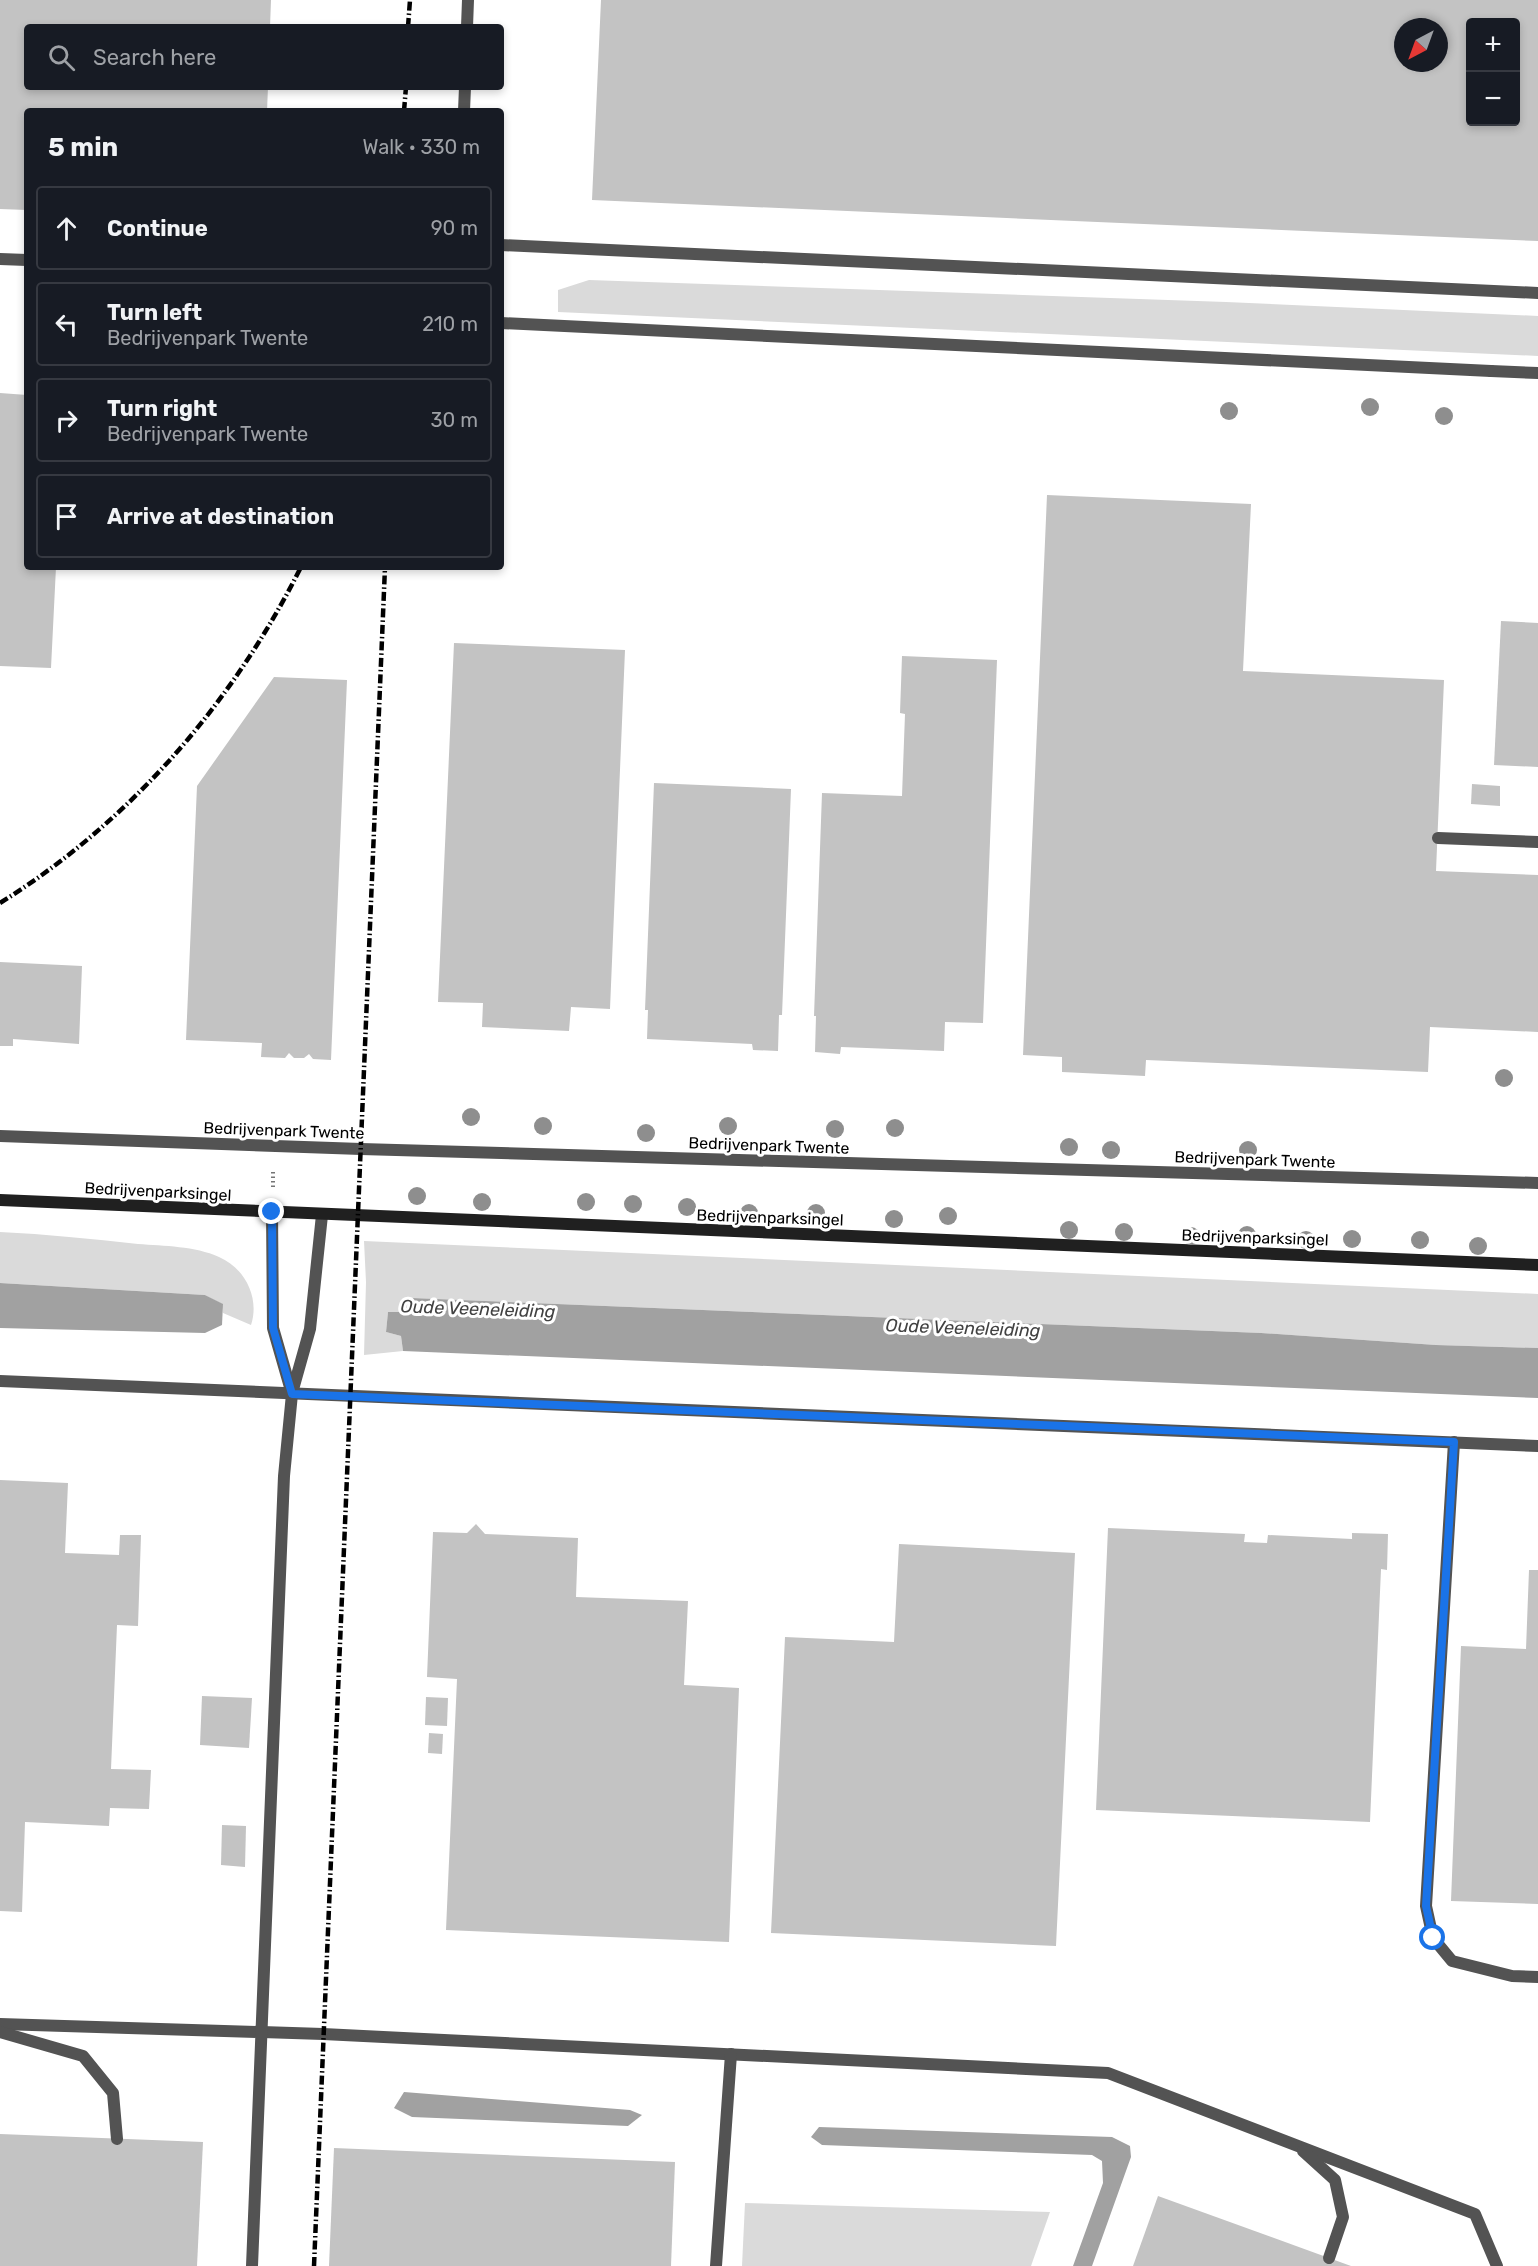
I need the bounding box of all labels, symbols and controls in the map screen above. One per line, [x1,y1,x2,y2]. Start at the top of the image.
north arrow [1394,18,1448,72]
map controls [1466,18,1520,126]
button: + [1466,18,1520,72]
search box [24,24,504,90]
icon: search [45,41,78,74]
text: Search here [93,44,216,71]
button: − [1466,72,1520,126]
text: 5 min [48,132,118,163]
text: Walk · 330 m [363,135,480,159]
icon: ahead [50,212,83,245]
text: Continue [107,215,208,242]
text: 90 m [431,216,478,240]
text: Turn left [107,299,202,326]
icon: left [50,308,83,341]
text: 210 m [422,312,478,336]
text: Bedrijvenpark Twente [107,326,308,350]
text: Turn right [107,395,217,422]
icon: right [50,404,83,437]
text: 30 m [431,408,478,432]
text: Bedrijvenpark Twente [107,422,308,446]
icon: arrive [50,500,83,533]
text: Arrive at destination [107,503,334,530]
street label: Bedrijvenpark Twente [203,1118,365,1143]
street label: Bedrijvenpark Twente [688,1133,850,1158]
street label: Bedrijvenpark Twente [1174,1147,1336,1172]
street label: Bedrijvenparksingel [84,1178,232,1205]
route end [258,1198,284,1224]
street label: Bedrijvenparksingel [696,1205,844,1230]
street label: Bedrijvenparksingel [1181,1225,1329,1250]
water label: Oude Veeneleiding [400,1295,556,1323]
water label: Oude Veeneleiding [885,1314,1041,1342]
route start [1419,1924,1445,1950]

